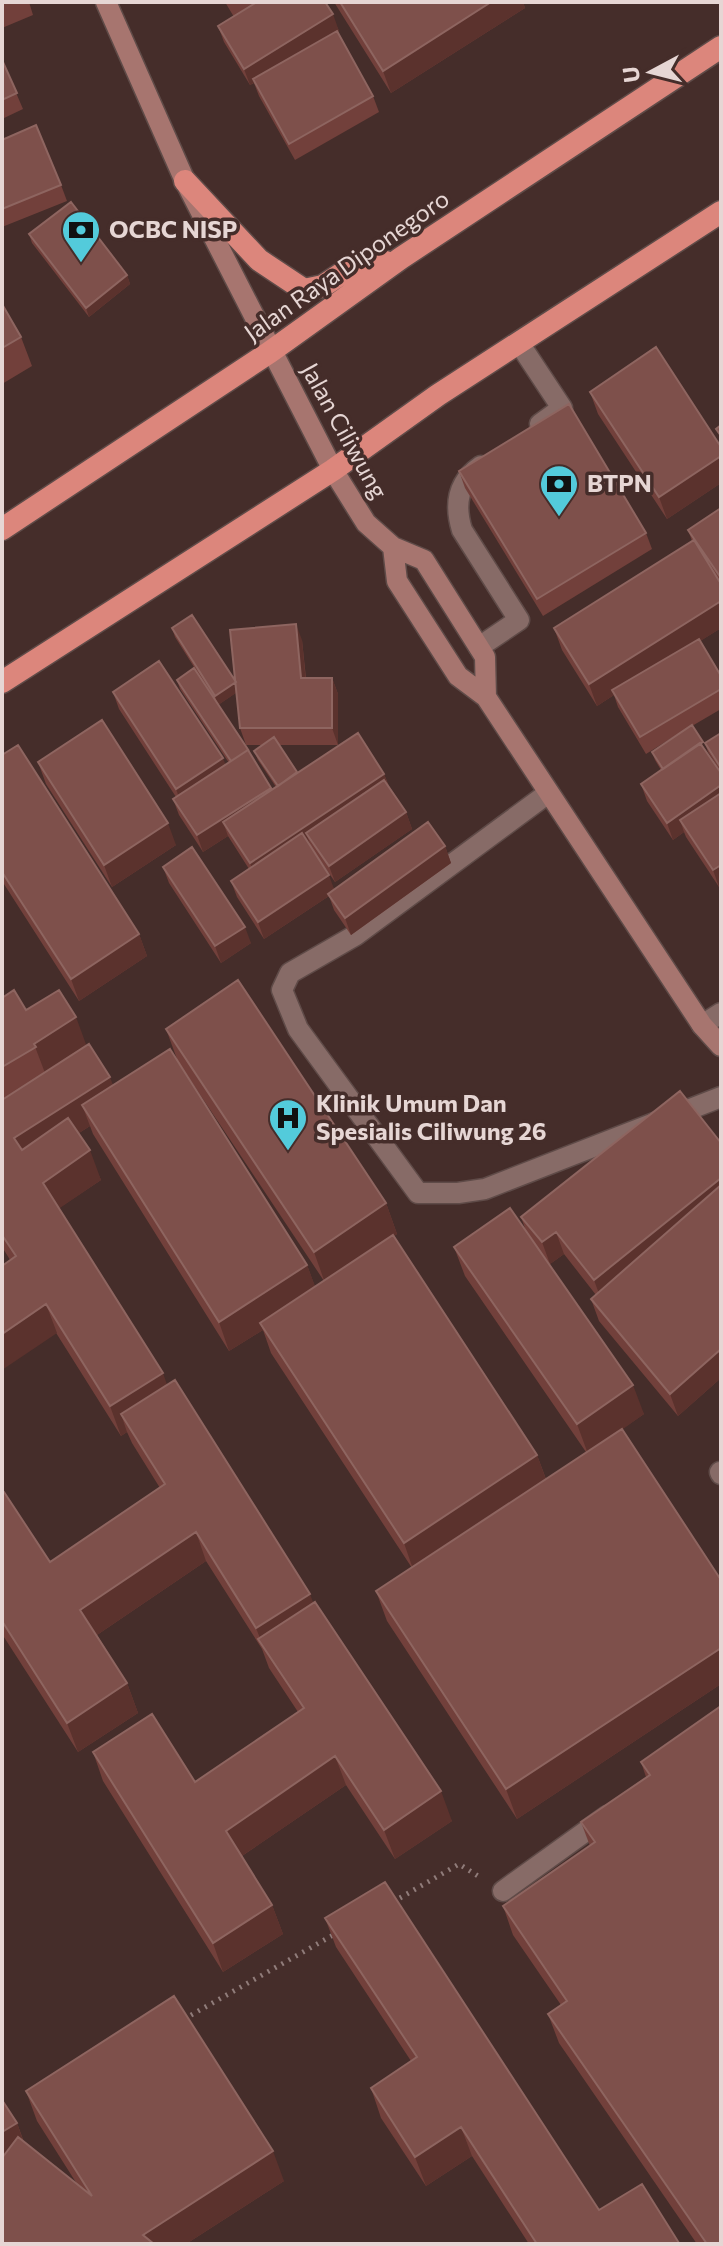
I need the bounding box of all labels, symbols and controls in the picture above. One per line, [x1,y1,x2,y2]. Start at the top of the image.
north arrow [611,32,691,112]
text: U [616,65,645,84]
street label: Jalan Raya Diponegoro [238,183,454,347]
bank icon: OCBC NISP [60,209,102,264]
place label: OCBC NISP [109,214,237,243]
street label: Jalan Ciliwung [296,357,395,503]
bank icon: BTPN [538,463,580,518]
place label: BTPN [587,468,652,497]
place label: Klinik Umum Dan Spesialis Ciliwung 26 [316,1088,547,1145]
hospital icon: Klinik Umum Dan Spesialis Ciliwung 26 [267,1097,309,1152]

